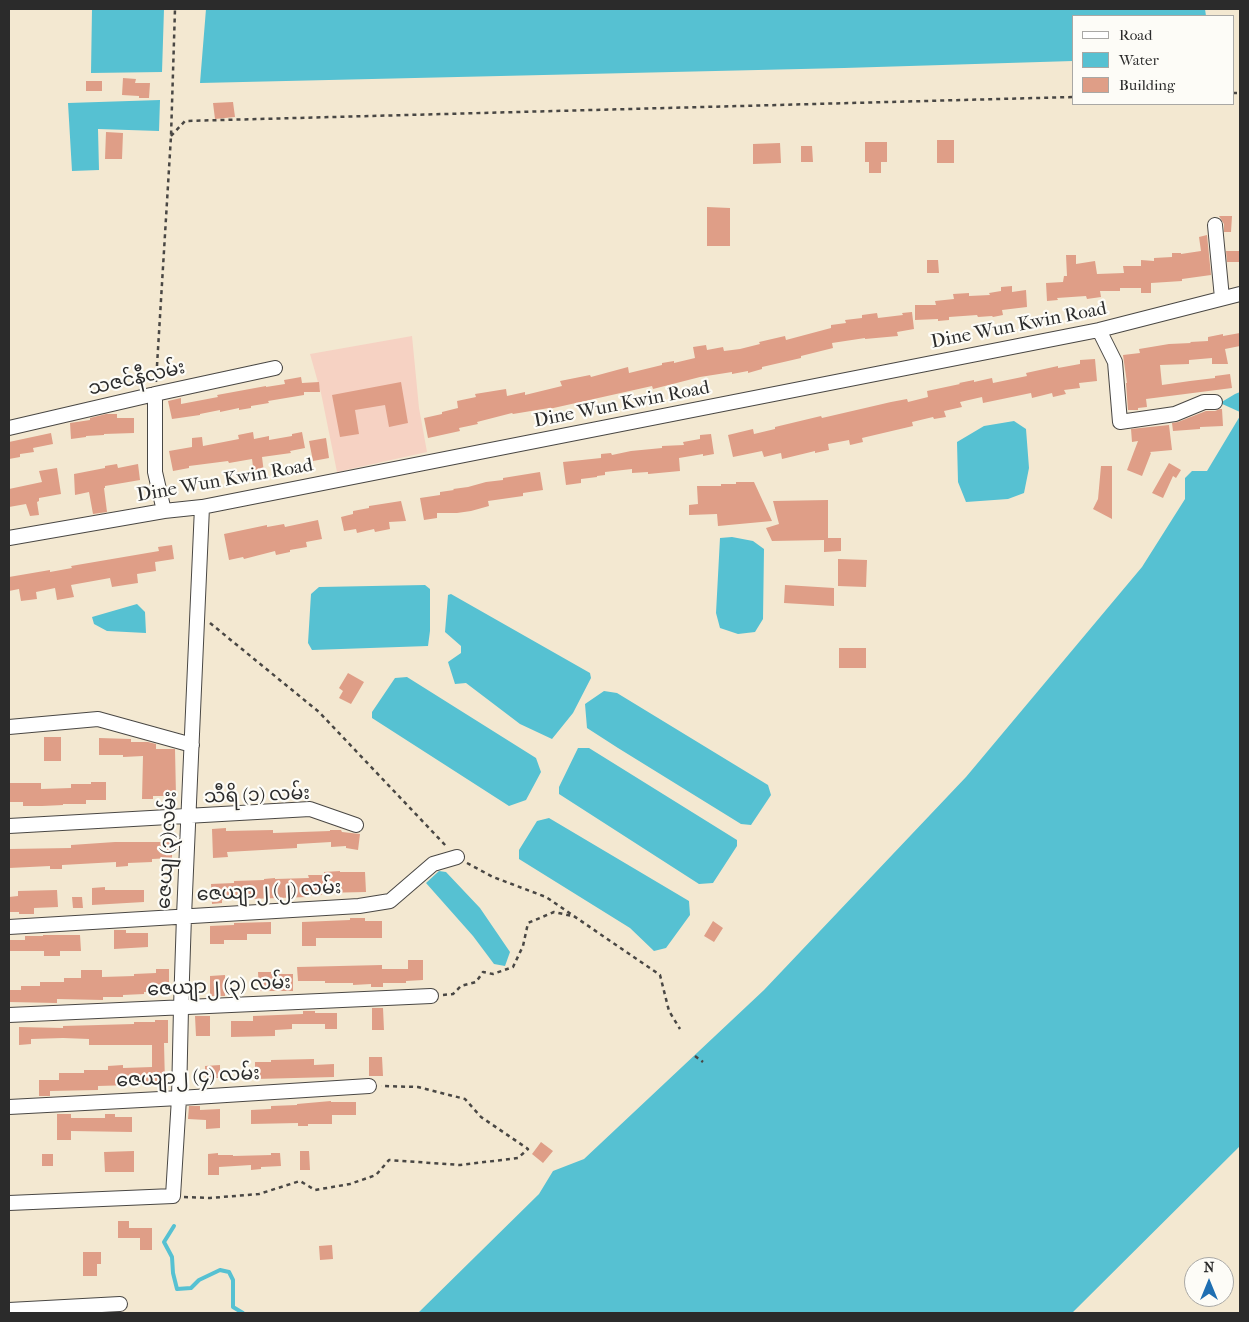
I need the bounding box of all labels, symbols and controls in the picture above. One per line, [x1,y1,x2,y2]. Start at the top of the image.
legend [1072,15,1234,105]
text: Road [1119,26,1152,44]
text: Water [1119,51,1159,69]
text: Building [1119,76,1175,94]
street label: Dine Wun Kwin Road [929,298,1109,354]
street label: သဇင်နီလမ်း [86,357,188,401]
street label: Dine Wun Kwin Road [532,377,712,433]
street label: Dine Wun Kwin Road [135,454,315,508]
street label: သီရိ (၁) လမ်း [204,783,310,809]
street label: ဇေယျ (၃)လမ်း [154,790,182,910]
street label: ဇေယျာ၂ (၂) လမ်း [196,877,342,907]
street label: ဇေယျာ၂ (၃) လမ်း [147,972,291,1002]
street label: ဇေယျာ၂ (၄) လမ်း [116,1063,260,1093]
north arrow [1184,1257,1234,1307]
text: N [1204,1259,1214,1276]

